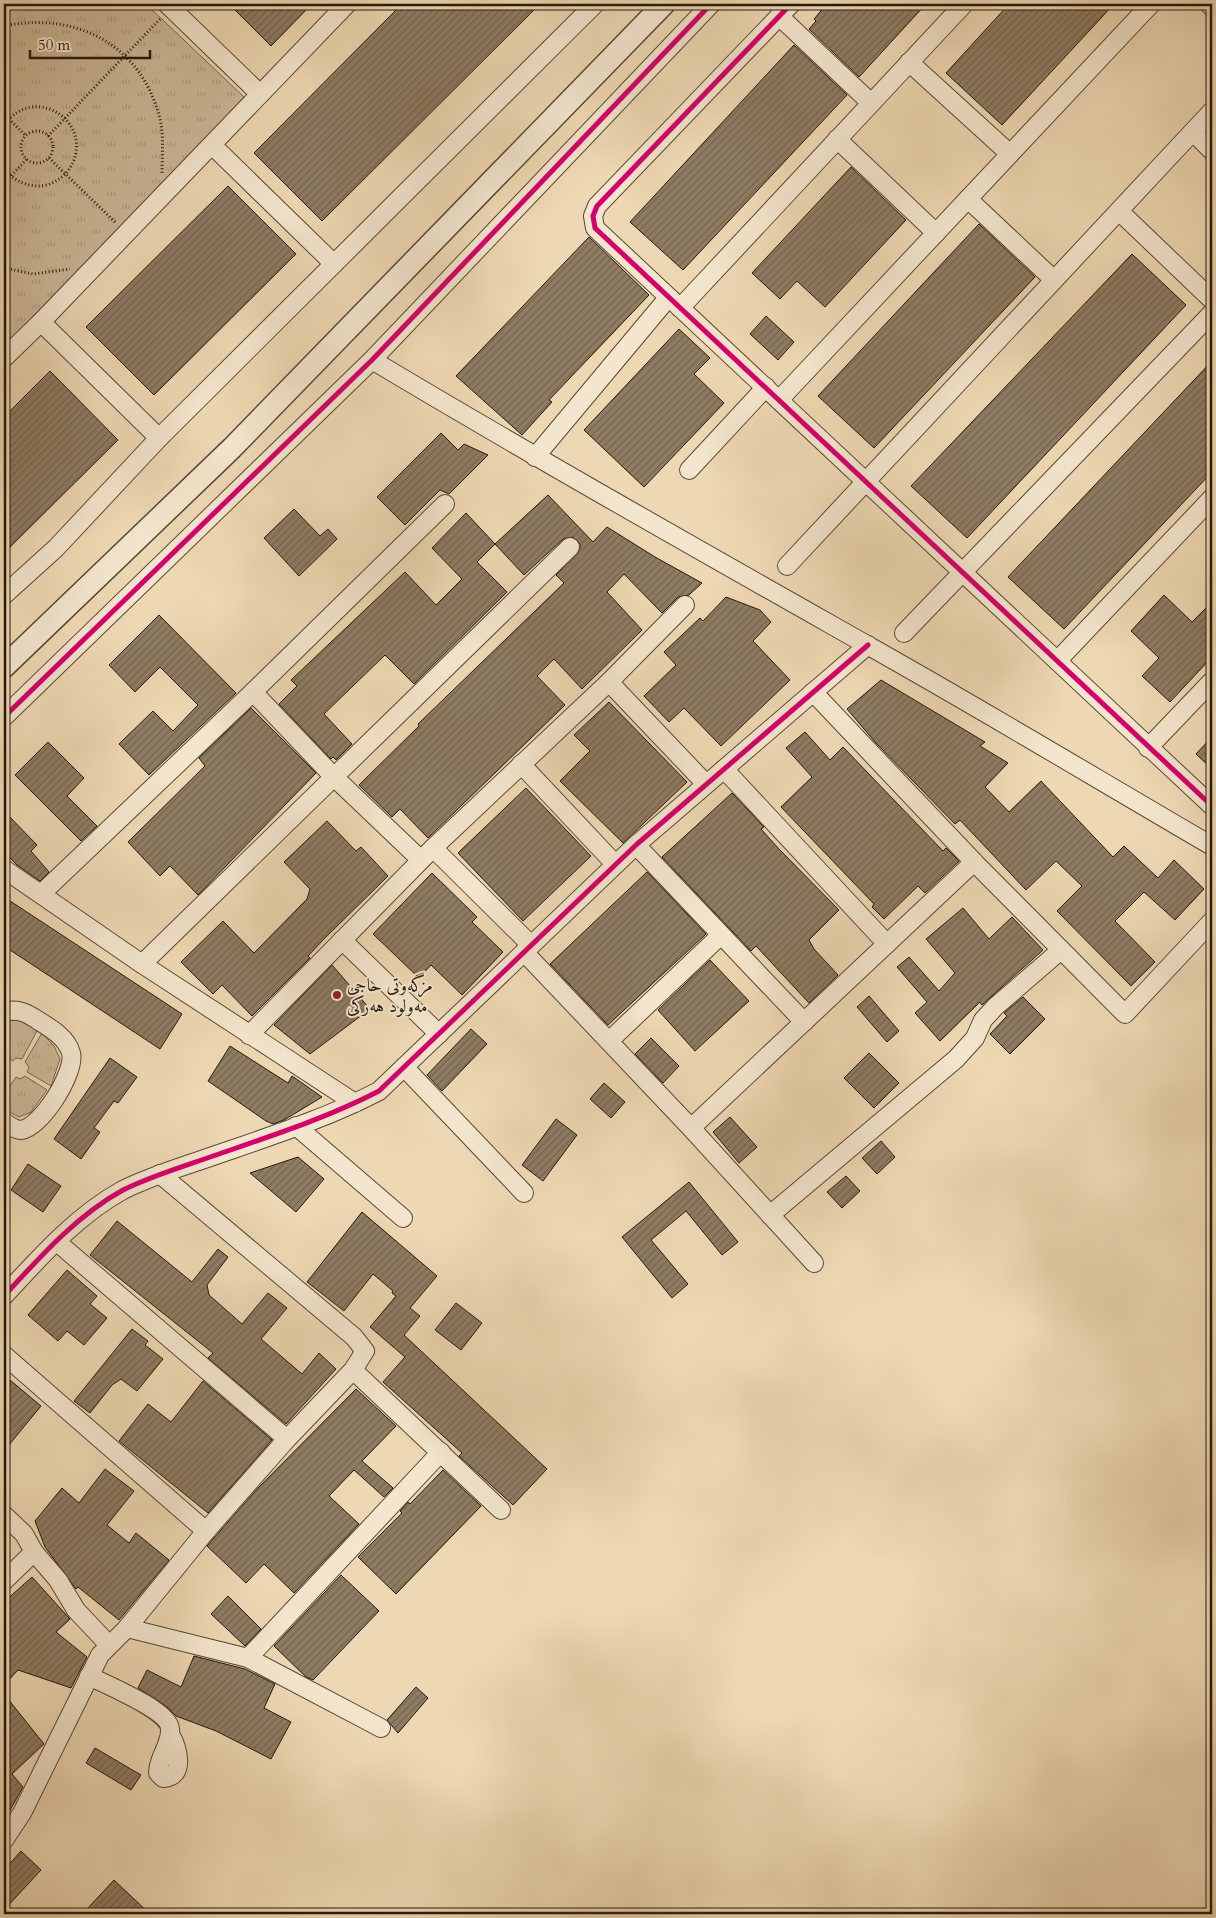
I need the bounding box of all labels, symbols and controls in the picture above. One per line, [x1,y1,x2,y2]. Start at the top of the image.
scale bar [30,28,150,60]
text: 50 m [38,35,70,55]
place label: مزگەوتی حاجی مەولود هەرکی [347,972,433,1019]
marker: مزگەوتی حاجی مەولود هەرکی [331,989,343,1001]

